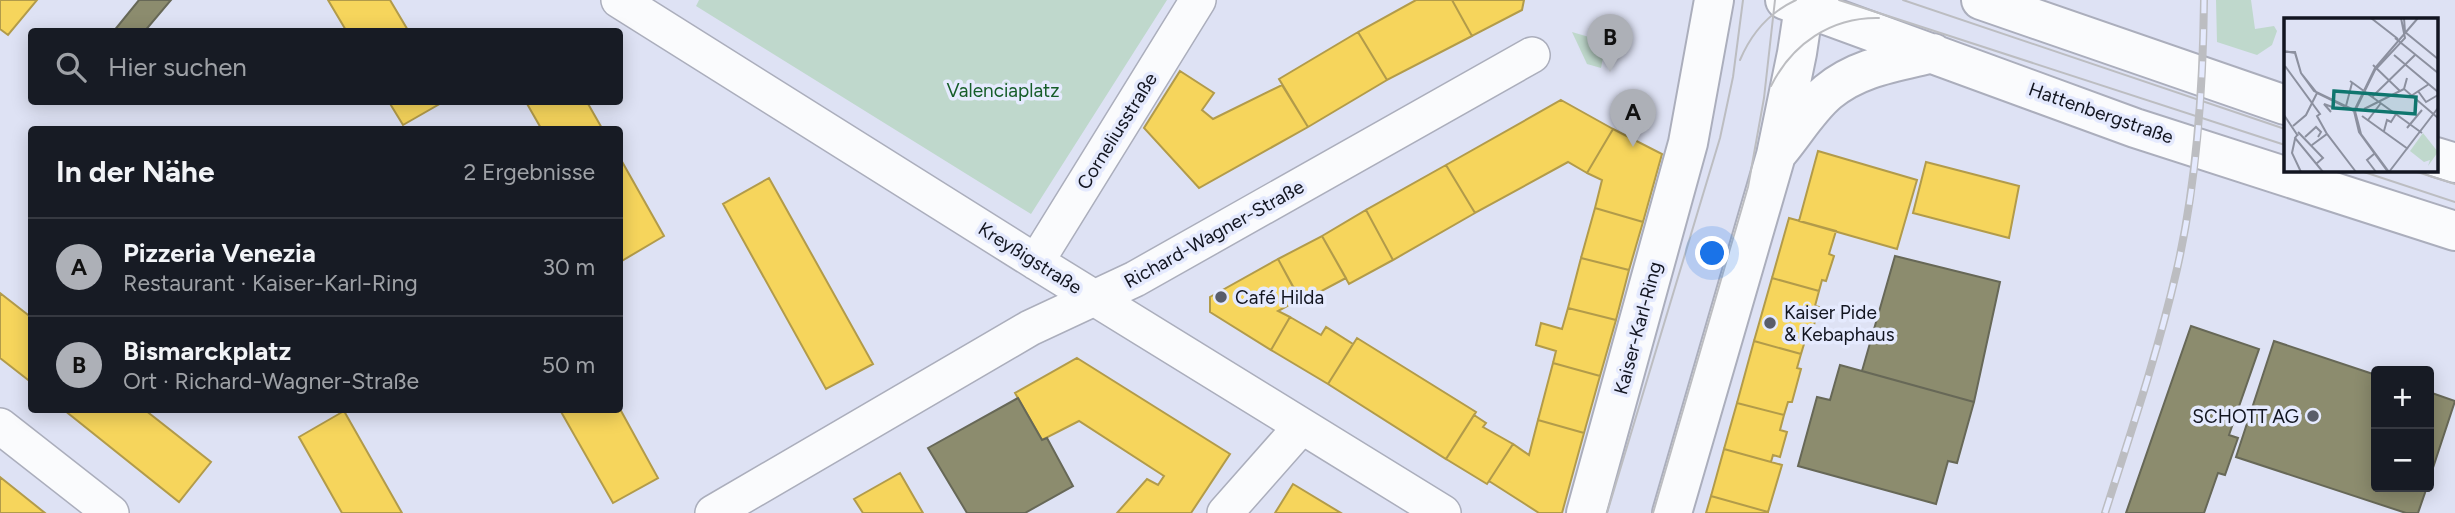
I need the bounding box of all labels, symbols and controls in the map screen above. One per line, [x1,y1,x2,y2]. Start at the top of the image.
pin: B [1587,14,1633,72]
inset map [2284,18,2438,172]
search box [28,28,623,105]
icon: search [52,48,90,86]
text: Hier suchen [108,51,247,83]
street label: Corneliusstraße [1072,68,1162,194]
street label: Hattenbergstraße [2026,77,2176,149]
park label: Valenciaplatz [946,79,1060,102]
pin: A [1610,89,1656,147]
text: In der Nähe [56,153,215,190]
text: 2 Ergebnisse [463,158,595,186]
street label: Richard-Wagner-Straße [1120,175,1308,293]
street label: Kreyßigstraße [974,217,1086,299]
your location [1695,236,1729,270]
text: Pizzeria Venezia [123,237,316,269]
text: A [71,253,87,281]
text: 30 m [542,253,595,281]
street label: Kaiser-Karl-Ring [1609,259,1667,397]
text: Restaurant · Kaiser-Karl-Ring [123,269,418,297]
place label: Café Hilda [1235,286,1324,309]
marker: Café Hilda [1213,289,1229,305]
place label: Kaiser Pide & Kebaphaus [1784,301,1895,346]
marker: Kaiser Pide & Kebaphaus [1762,315,1778,331]
text: Bismarckplatz [123,335,291,367]
text: B [72,351,86,379]
text: 50 m [542,351,595,379]
map controls [2371,366,2434,492]
button: + [2371,366,2434,429]
text: Ort · Richard-Wagner-Straße [123,367,419,395]
place label: SCHOTT AG [2192,405,2299,428]
marker: SCHOTT AG [2305,408,2321,424]
button: − [2371,429,2434,492]

